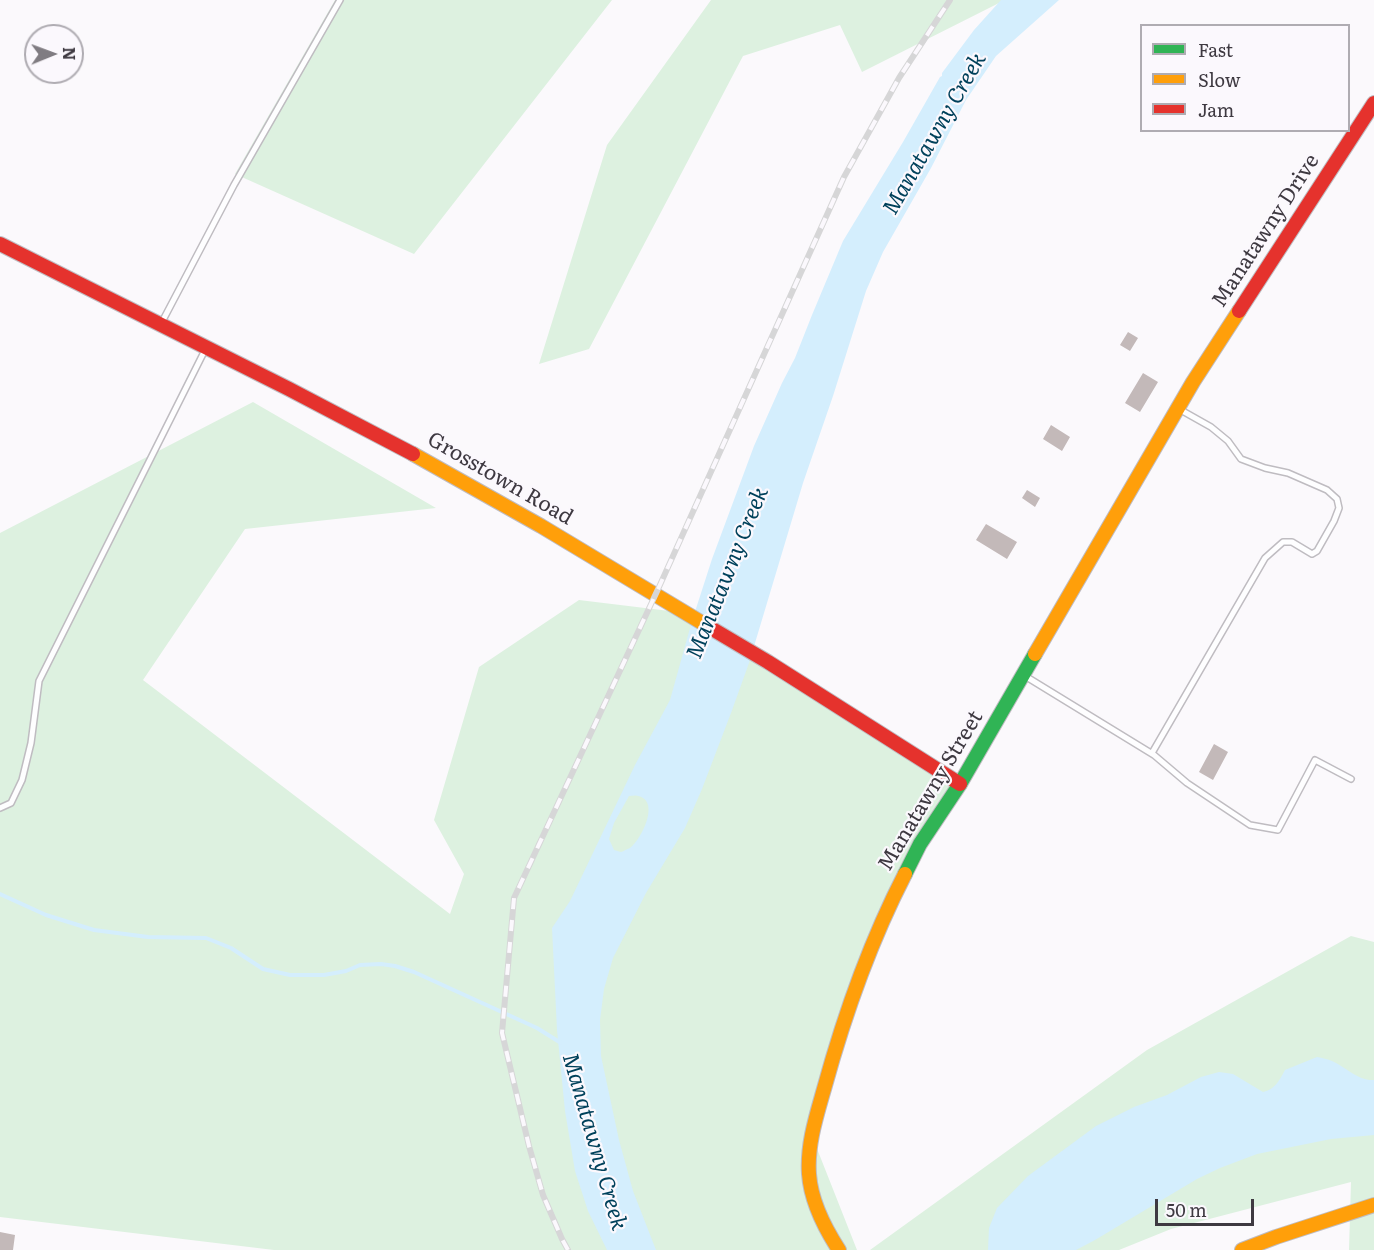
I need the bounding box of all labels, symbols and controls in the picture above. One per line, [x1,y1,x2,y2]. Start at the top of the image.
north arrow [24,24,84,84]
legend [1140,24,1350,132]
text: Fast [1198,36,1233,63]
text: N [58,47,82,61]
water label: Manatawny Creek [878,48,992,220]
text: Slow [1198,66,1240,93]
text: Jam [1198,96,1234,123]
street label: Manatawny Drive [1207,150,1325,312]
street label: Grosstown Road [423,427,577,531]
water label: Manatawny Creek [682,483,774,663]
street label: Manatawny Street [873,706,989,876]
water label: Manatawny Creek [556,1051,632,1233]
scale bar [1158,1187,1257,1225]
text: 50 m [1166,1196,1207,1223]

